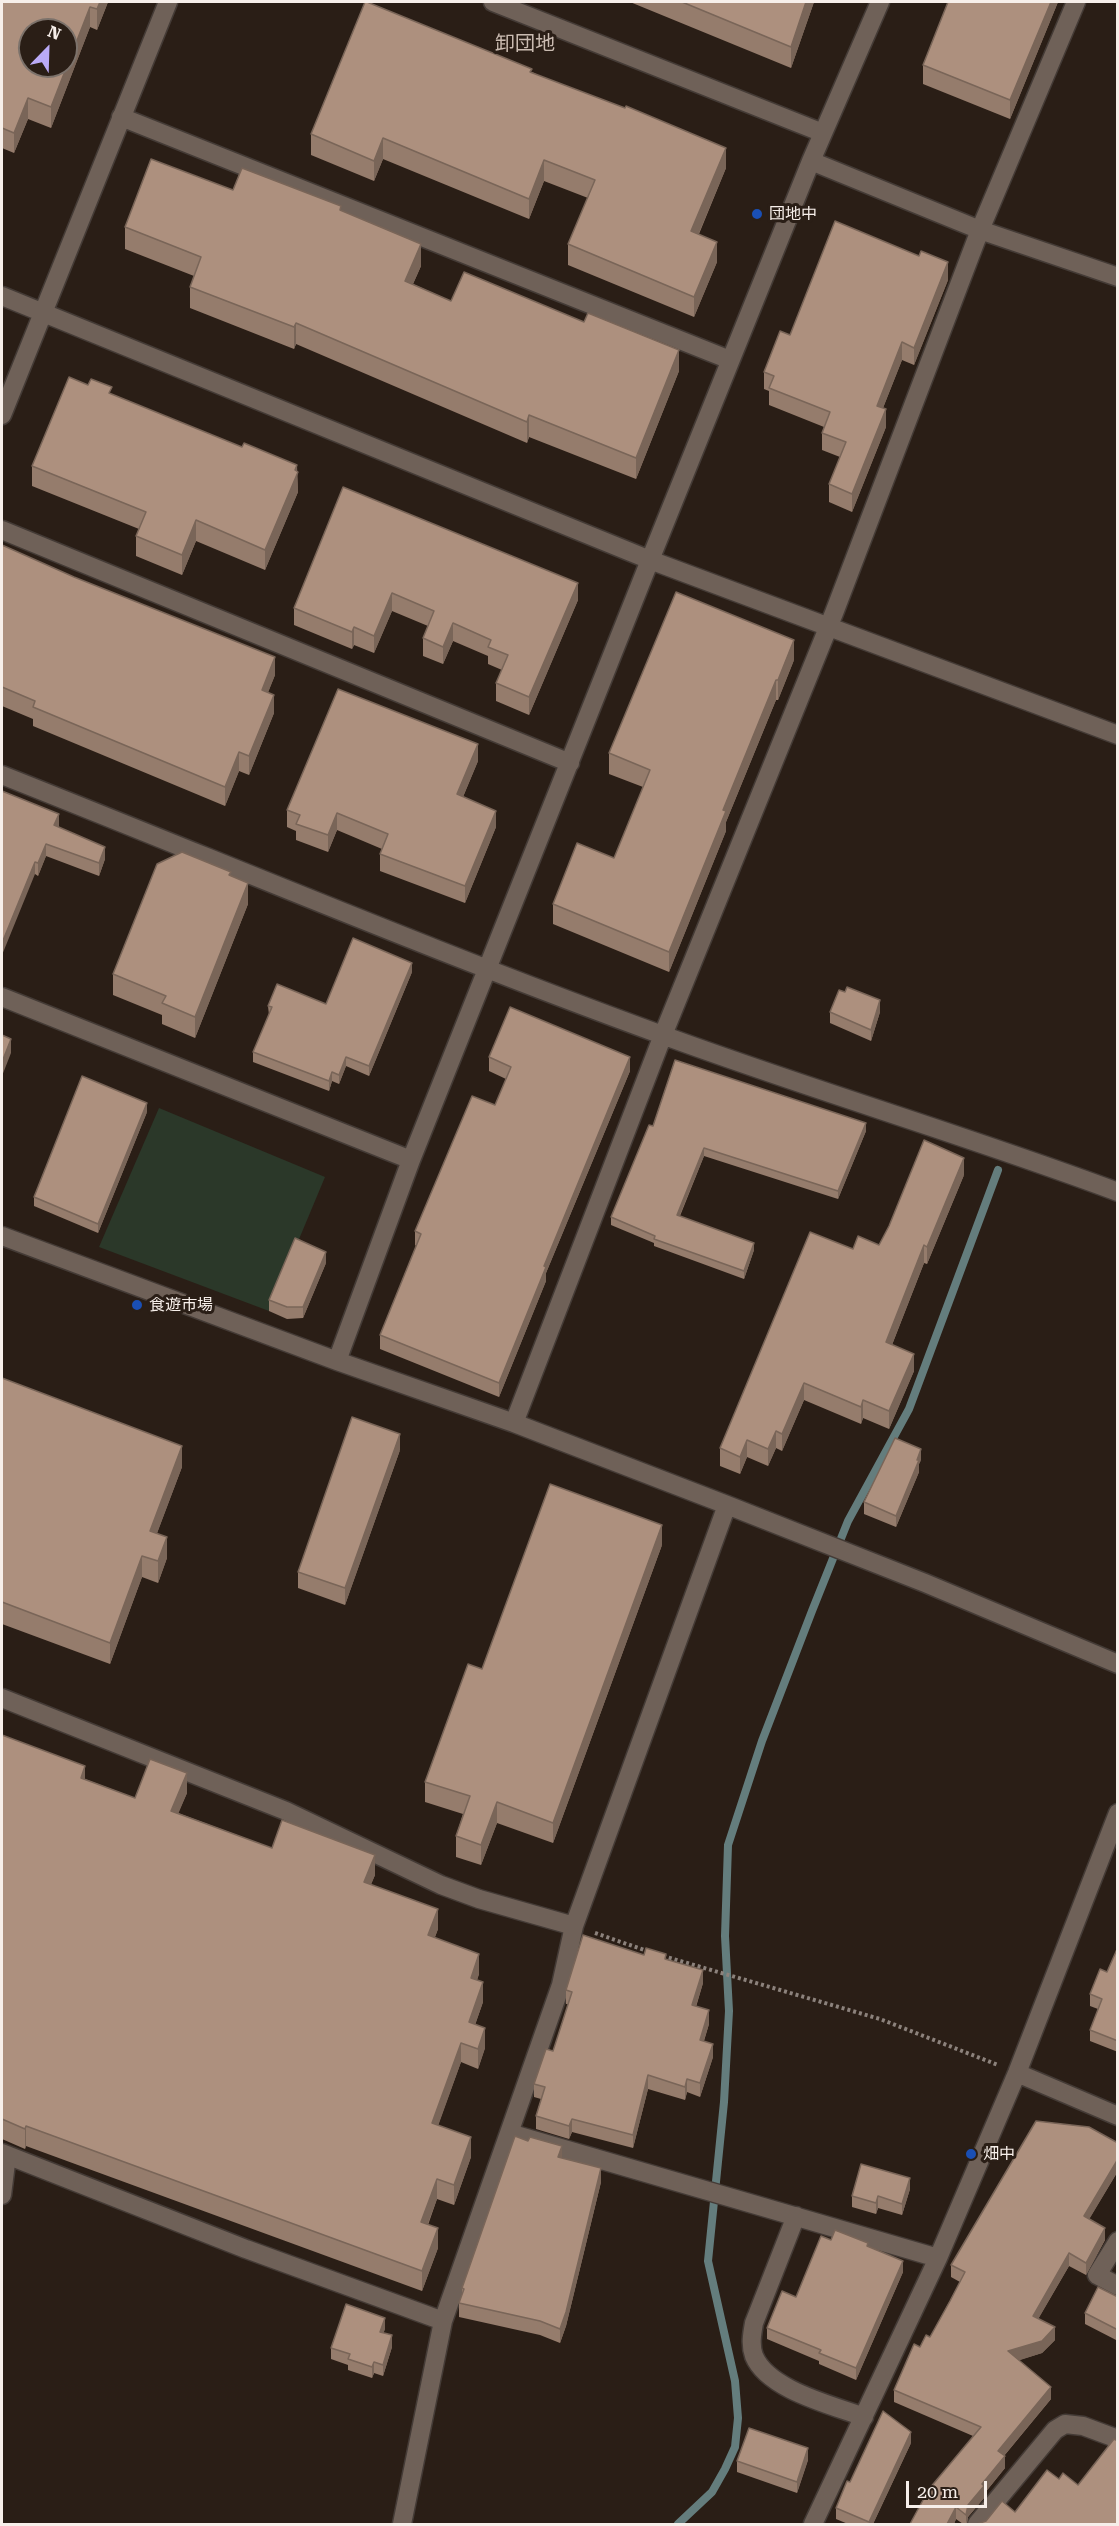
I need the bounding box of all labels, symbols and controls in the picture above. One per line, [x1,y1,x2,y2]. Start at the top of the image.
north arrow [18,18,78,78]
text: N [45,22,64,44]
district label: 卸団地 [495,32,555,56]
place label: 団地中 [769,204,817,224]
marker: 団地中 [750,207,764,221]
place label: 食遊市場 [149,1295,213,1315]
marker: 食遊市場 [130,1298,144,1312]
place label: 畑中 [983,2144,1015,2164]
marker: 畑中 [964,2147,978,2161]
scale bar [909,2469,990,2507]
text: 20 m [917,2481,958,2502]

